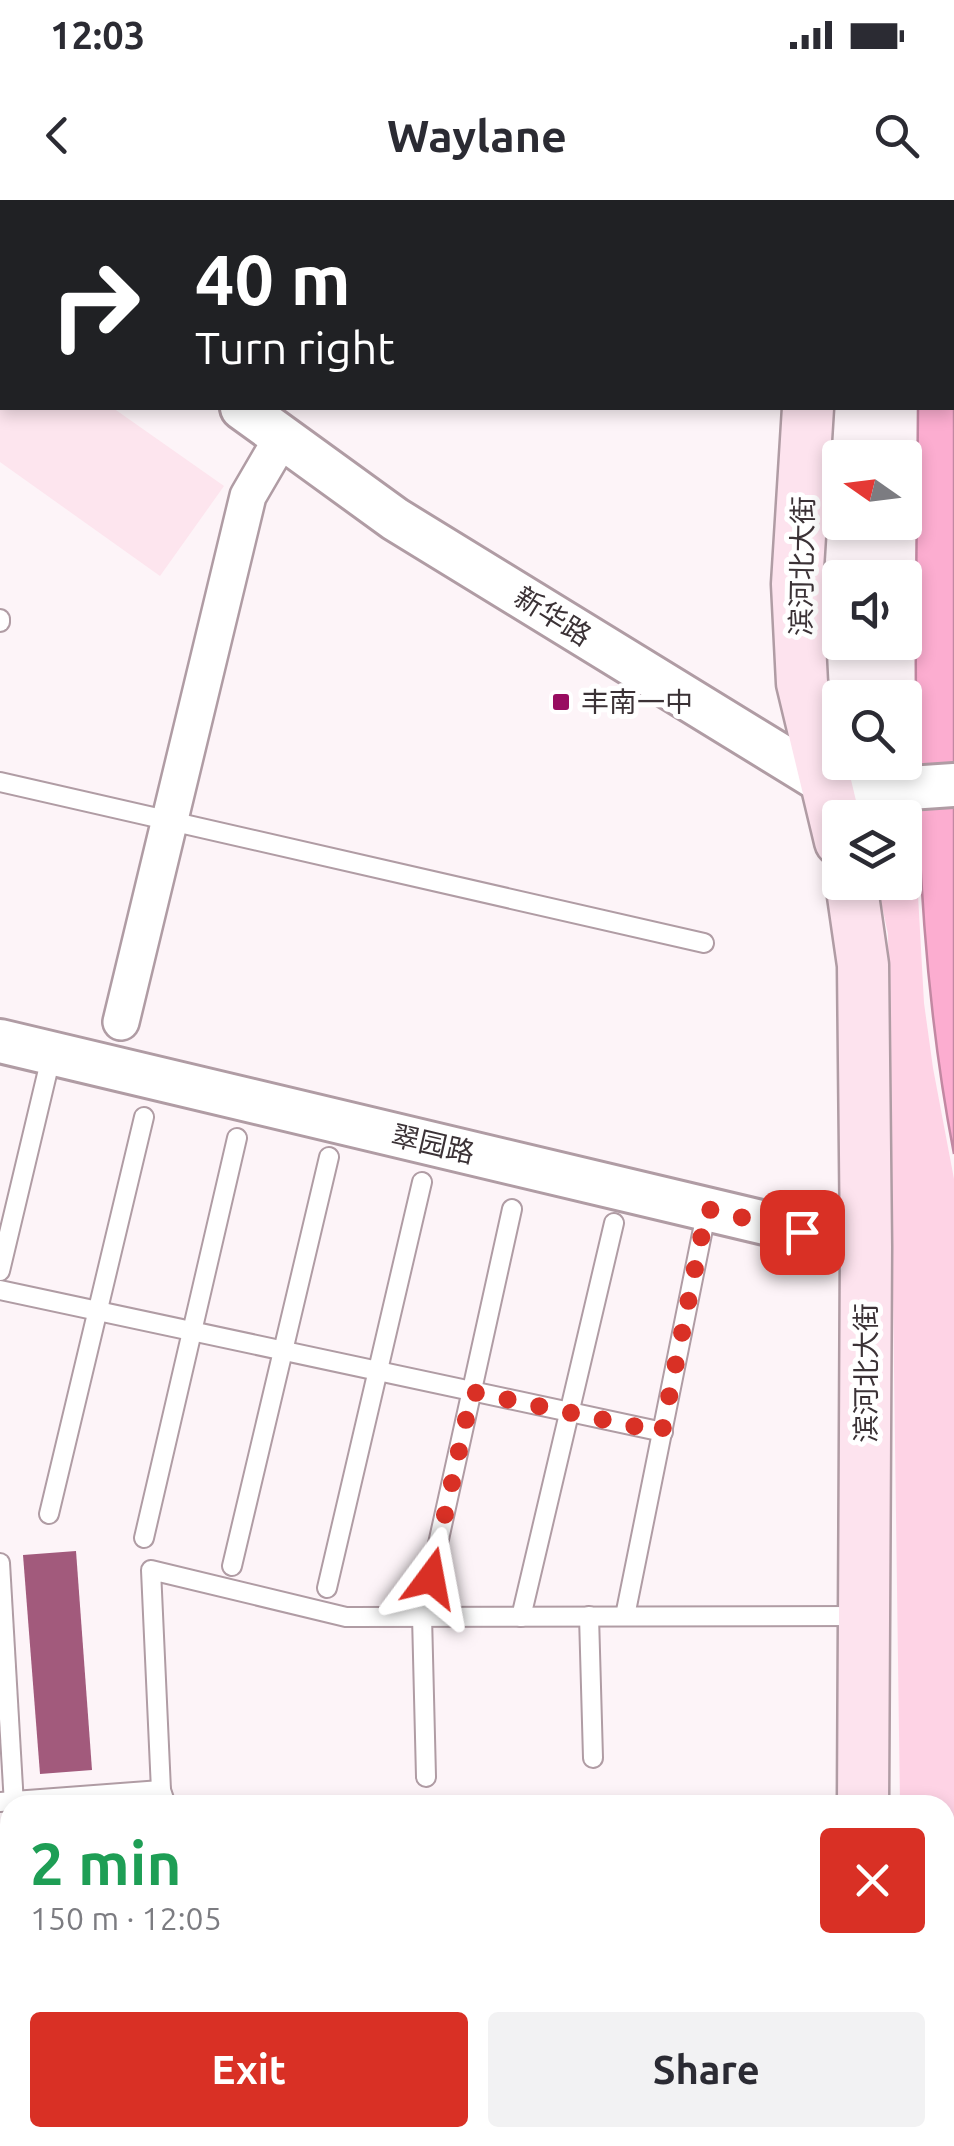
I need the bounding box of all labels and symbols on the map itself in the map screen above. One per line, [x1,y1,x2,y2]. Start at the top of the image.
north arrow [822,440,922,540]
street label: 滨河北大街 [785,496,818,636]
street label: 新华路 [509,580,597,651]
place label: 丰南一中 [581,686,693,717]
marker: 丰南一中 [550,691,572,713]
street label: 翠园路 [389,1119,478,1168]
pin [760,1190,845,1275]
street label: 滨河北大街 [850,1303,881,1443]
position arrow [379,1526,483,1630]

